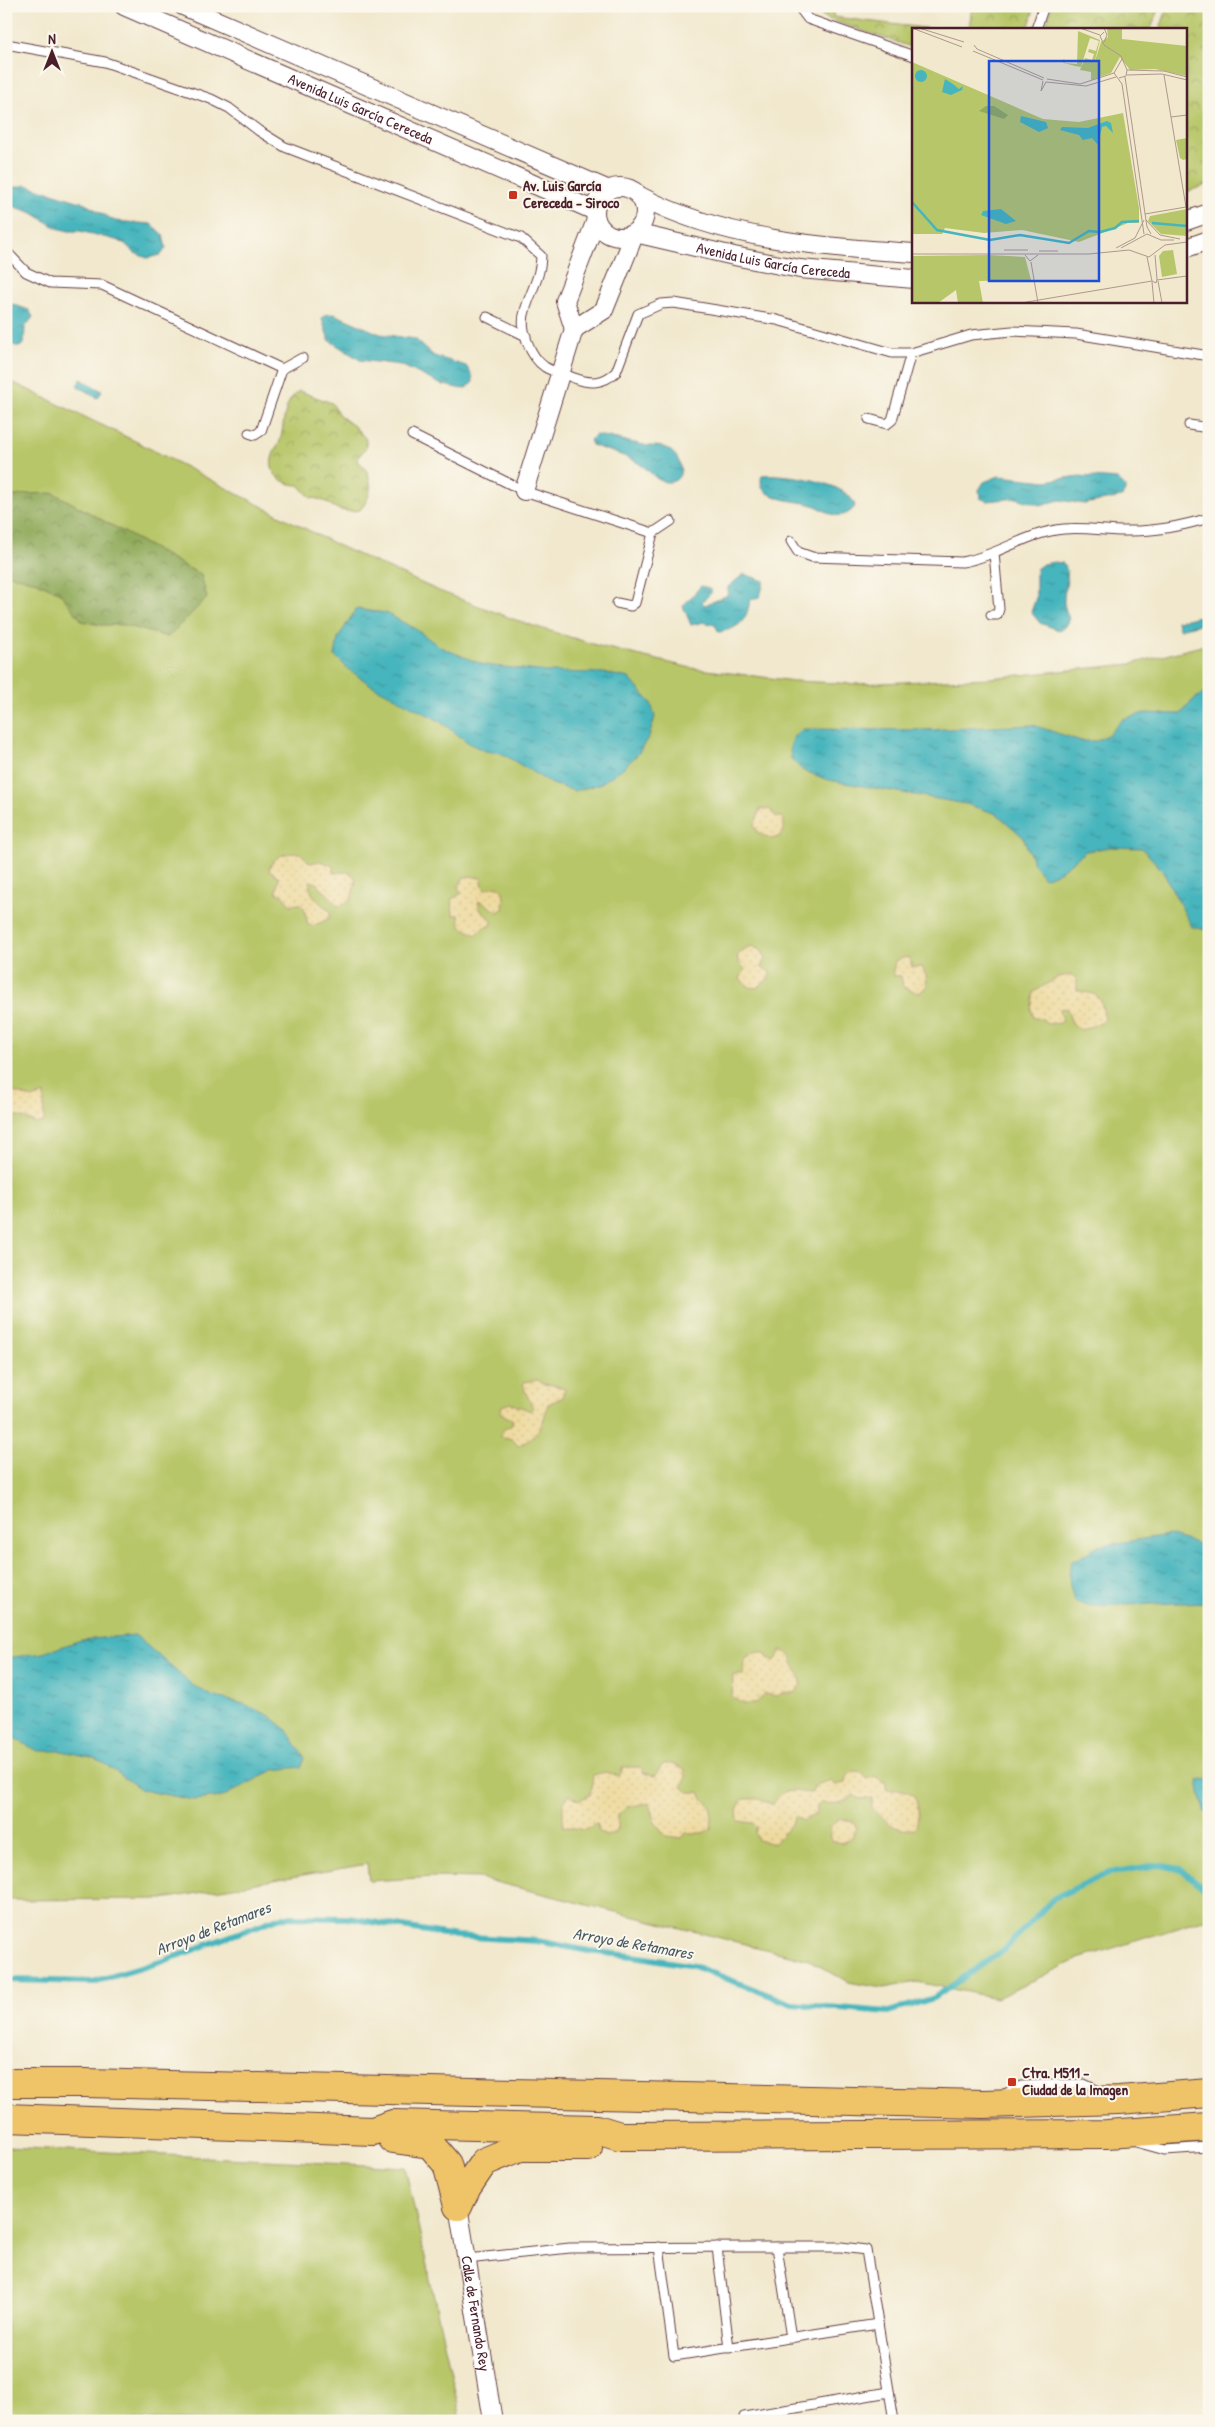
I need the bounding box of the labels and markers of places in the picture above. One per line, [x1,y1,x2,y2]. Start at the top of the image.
place label: Av. Luis García Cereceda - Siroco [523,175,619,213]
marker: Av. Luis García Cereceda - Siroco [507,189,519,201]
place label: Ctra. M511 - Ciudad de la Imagen [1022,2062,1128,2101]
marker: Ctra. M511 - Ciudad de la Imagen [1006,2076,1018,2088]

